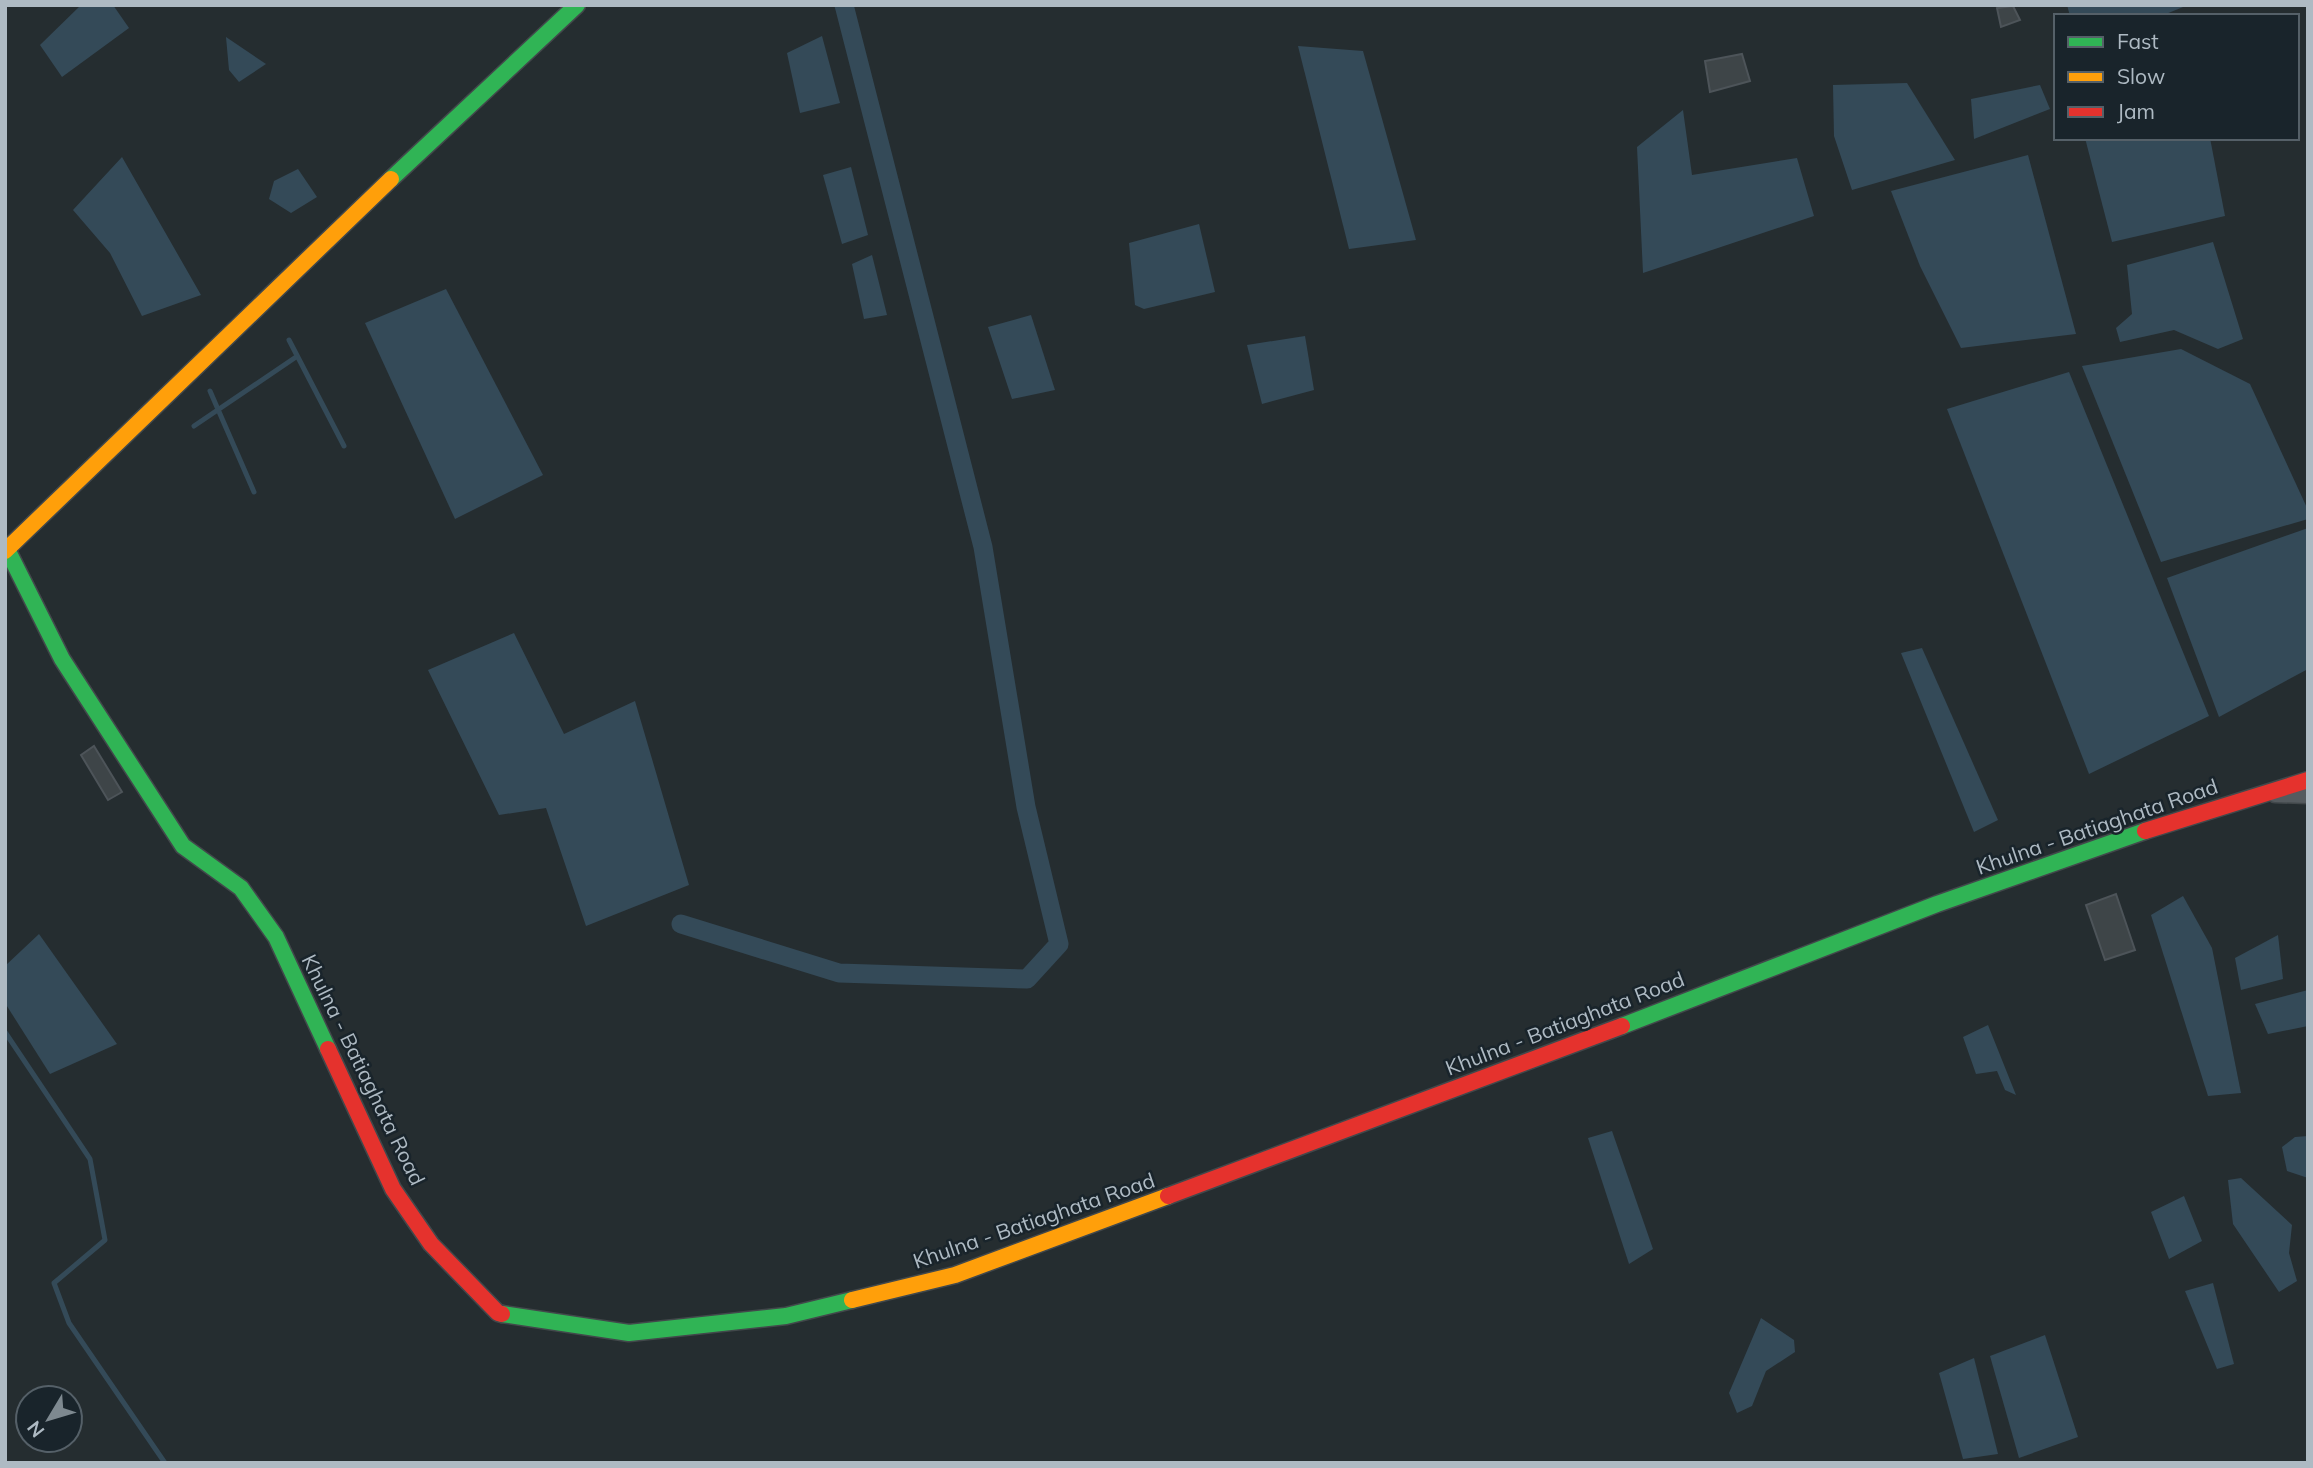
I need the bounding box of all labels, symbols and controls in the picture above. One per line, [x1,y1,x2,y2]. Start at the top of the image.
legend [2054,14,2299,140]
text: Fast [2117,28,2159,54]
text: Slow [2117,63,2165,89]
text: Jam [2117,98,2155,124]
street label: Khulna - Batiaghata Road [1972,772,2221,880]
street label: Khulna - Batiaghata Road [297,950,431,1189]
street label: Khulna - Batiaghata Road [1441,965,1688,1081]
street label: Khulna - Batiaghata Road [909,1166,1158,1274]
north arrow [14,1384,84,1454]
text: N [22,1416,49,1443]

